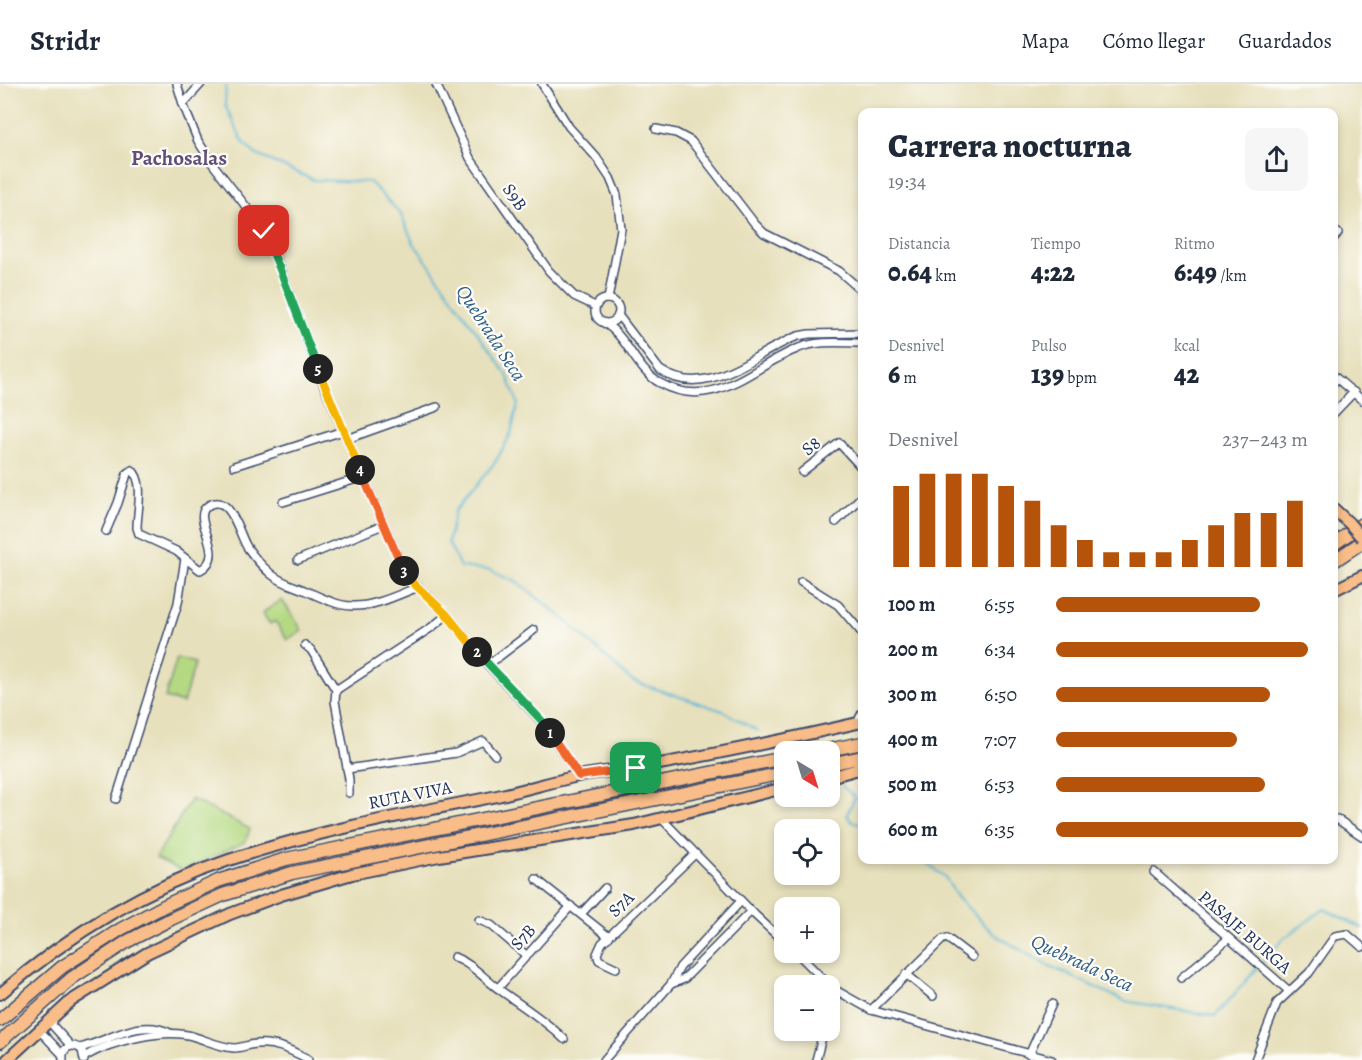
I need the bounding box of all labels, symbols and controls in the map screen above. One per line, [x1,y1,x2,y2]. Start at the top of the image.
text: Stridr [30,22,101,60]
text: Mapa [1021,27,1069,55]
text: Cómo llegar [1102,27,1205,55]
text: Guardados [1238,27,1332,55]
text: Carrera nocturna [888,123,1132,168]
button: share [1245,128,1308,191]
district label: Pachosalas [131,144,227,172]
text: 19:34 [888,168,926,195]
street label: S9B [497,178,533,216]
pin [238,205,289,256]
icon: check [247,214,280,247]
text: Distancia [888,233,950,255]
text: Tiempo [1031,233,1081,255]
text: Ritmo [1174,233,1215,255]
text: 0.64 [888,255,932,290]
text: 4:22 [1031,255,1075,290]
text: 6:49 [1174,255,1217,290]
text: km [932,265,956,287]
text: /km [1217,265,1247,287]
water label: Quebrada Seca [450,280,532,386]
text: Desnivel [888,335,944,357]
text: Pulso [1031,335,1067,357]
text: kcal [1174,335,1200,357]
pin: 5 [303,354,333,384]
text: 6 [888,357,900,392]
text: 139 [1031,357,1064,392]
text: 42 [1174,357,1199,392]
text: 5 [315,358,321,380]
text: m [900,367,917,389]
text: bpm [1064,367,1097,389]
text: Desnivel [888,426,958,453]
text: 237–243 m [1222,426,1308,453]
street label: S8 [796,431,826,461]
pin: 4 [345,455,375,485]
text: 4 [356,459,364,481]
pin: 3 [389,556,419,586]
text: 3 [401,560,407,582]
text: 100 m [888,591,936,618]
text: 6:55 [984,591,1015,618]
text: 200 m [888,636,938,663]
text: 6:34 [984,636,1015,663]
pin: 2 [462,637,492,667]
text: 2 [473,641,481,663]
text: 300 m [888,681,937,708]
text: 6:50 [984,681,1017,708]
pin: 1 [535,718,565,748]
text: 1 [547,722,553,744]
text: 400 m [888,726,938,753]
text: 7:07 [984,726,1016,753]
north arrow [774,741,840,807]
map controls [774,741,840,1041]
pin [610,742,661,793]
icon: arrive [619,751,652,784]
text: 500 m [888,771,937,798]
text: 6:53 [984,771,1015,798]
street label: RUTA VIVA [366,775,454,815]
text: 600 m [888,816,938,843]
text: 6:35 [984,816,1015,843]
button: locate [774,819,840,885]
street label: S7A [603,885,640,922]
street label: PASAJE BURGA [1193,885,1297,979]
button: + [774,897,840,963]
street label: S7B [505,919,541,955]
water label: Quebrada Seca [1026,928,1138,998]
button: − [774,975,840,1041]

